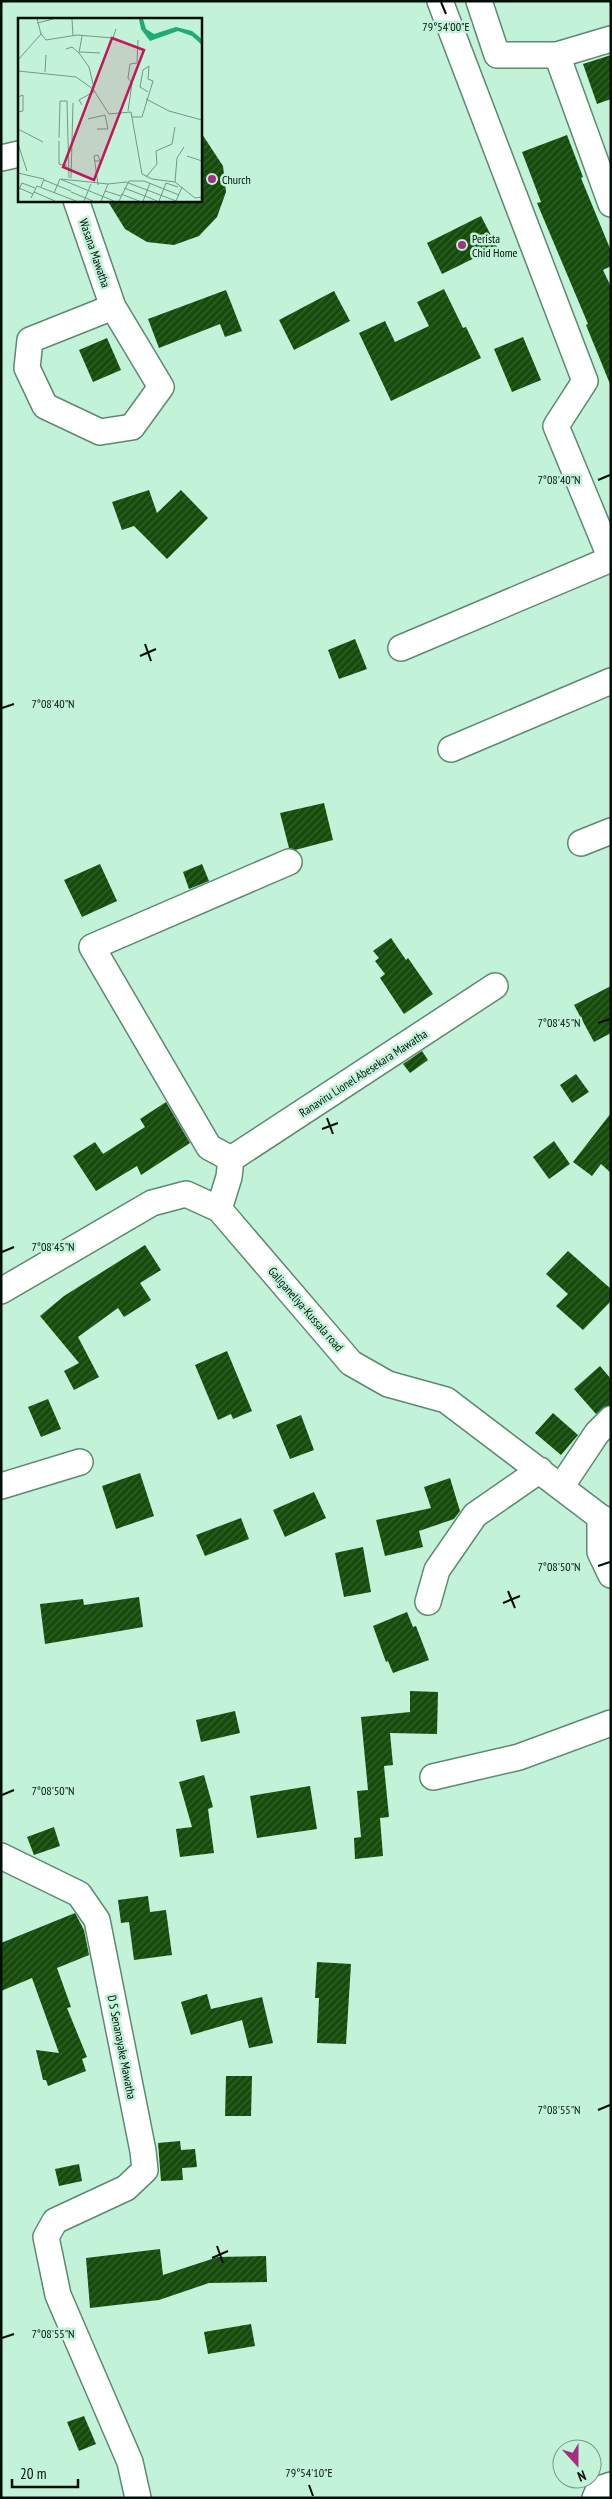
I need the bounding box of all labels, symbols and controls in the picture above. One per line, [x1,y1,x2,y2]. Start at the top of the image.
inset map [18,18,201,201]
text: 79°54'00"E [422,19,470,34]
place label: Church [222,172,251,187]
marker: Church [206,173,218,185]
street label: Wasana Mawatha [76,217,114,289]
place label: Perista Chid Home [472,231,518,260]
marker: Perista Chid Home [456,239,468,251]
text: 7°08'40"N [537,472,581,487]
text: 7°08'40"N [31,696,75,711]
text: 7°08'45"N [537,1015,581,1030]
street label: Ranaviru Lionel Abesekara Mawatha [296,1026,430,1120]
text: 7°08'45"N [31,1239,75,1254]
street label: Galiganeliya-Kussala road [265,1264,347,1354]
text: 7°08'50"N [537,1559,581,1574]
text: 7°08'50"N [31,1783,75,1798]
street label: D S Senanayake Mawatha [105,1994,139,2101]
text: 7°08'55"N [537,2102,581,2117]
text: 7°08'55"N [31,2326,75,2341]
north arrow [552,2439,602,2489]
scale bar [12,2456,79,2488]
text: 20 m [20,2464,46,2483]
text: 79°54'10"E [285,2465,333,2480]
text: N [575,2466,588,2486]

